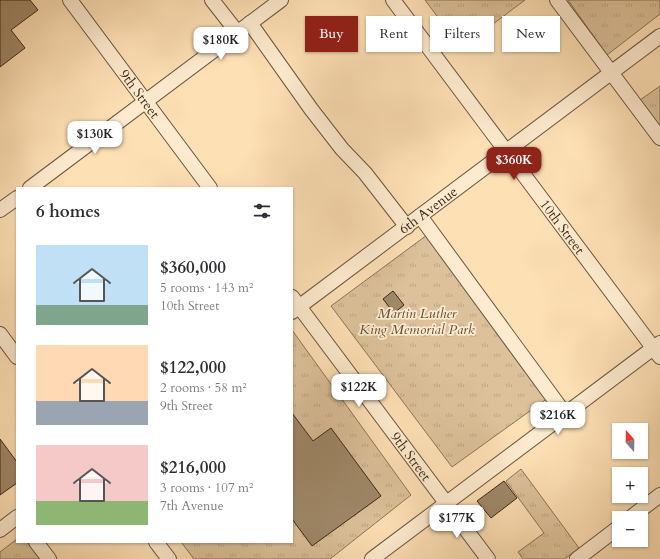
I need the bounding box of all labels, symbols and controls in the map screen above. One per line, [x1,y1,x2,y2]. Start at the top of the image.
chip: Buy [305,16,358,52]
chip: Rent [366,16,422,52]
chip: Filters [430,16,494,52]
chip: New [502,16,560,52]
pin: $180K [193,27,249,61]
text: $180K [202,31,240,49]
street label: 9th Street [115,66,164,123]
pin: $130K [67,121,123,155]
text: $130K [76,125,114,143]
pin: $360K [486,147,542,181]
text: $360K [495,151,533,169]
street label: 6th Avenue [395,182,461,239]
street label: 10th Street [535,196,589,259]
text: 6 homes [36,200,100,223]
icon: filters [251,200,273,222]
text: $360,000 [160,256,226,279]
icon: home [68,261,116,309]
text: 5 rooms · 143 m² [160,279,253,297]
text: 10th Street [160,297,219,315]
park label: Martin Luther King Memorial Park [359,304,475,339]
text: $122,000 [160,356,226,379]
icon: home [68,361,116,409]
pin: $122K [331,374,387,408]
text: $122K [340,378,378,396]
text: 2 rooms · 58 m² [160,379,247,397]
text: 9th Street [160,397,213,415]
pin: $216K [530,402,586,436]
text: $216K [539,406,577,424]
north arrow [612,423,648,459]
map controls [612,423,648,547]
street label: 9th Street [386,428,436,486]
text: $216,000 [160,456,226,479]
icon: home [68,461,116,509]
button: + [612,467,648,503]
text: 3 rooms · 107 m² [160,479,253,497]
text: 7th Avenue [160,497,224,515]
pin: $177K [429,505,485,539]
text: $177K [438,509,476,527]
button: − [612,511,648,547]

